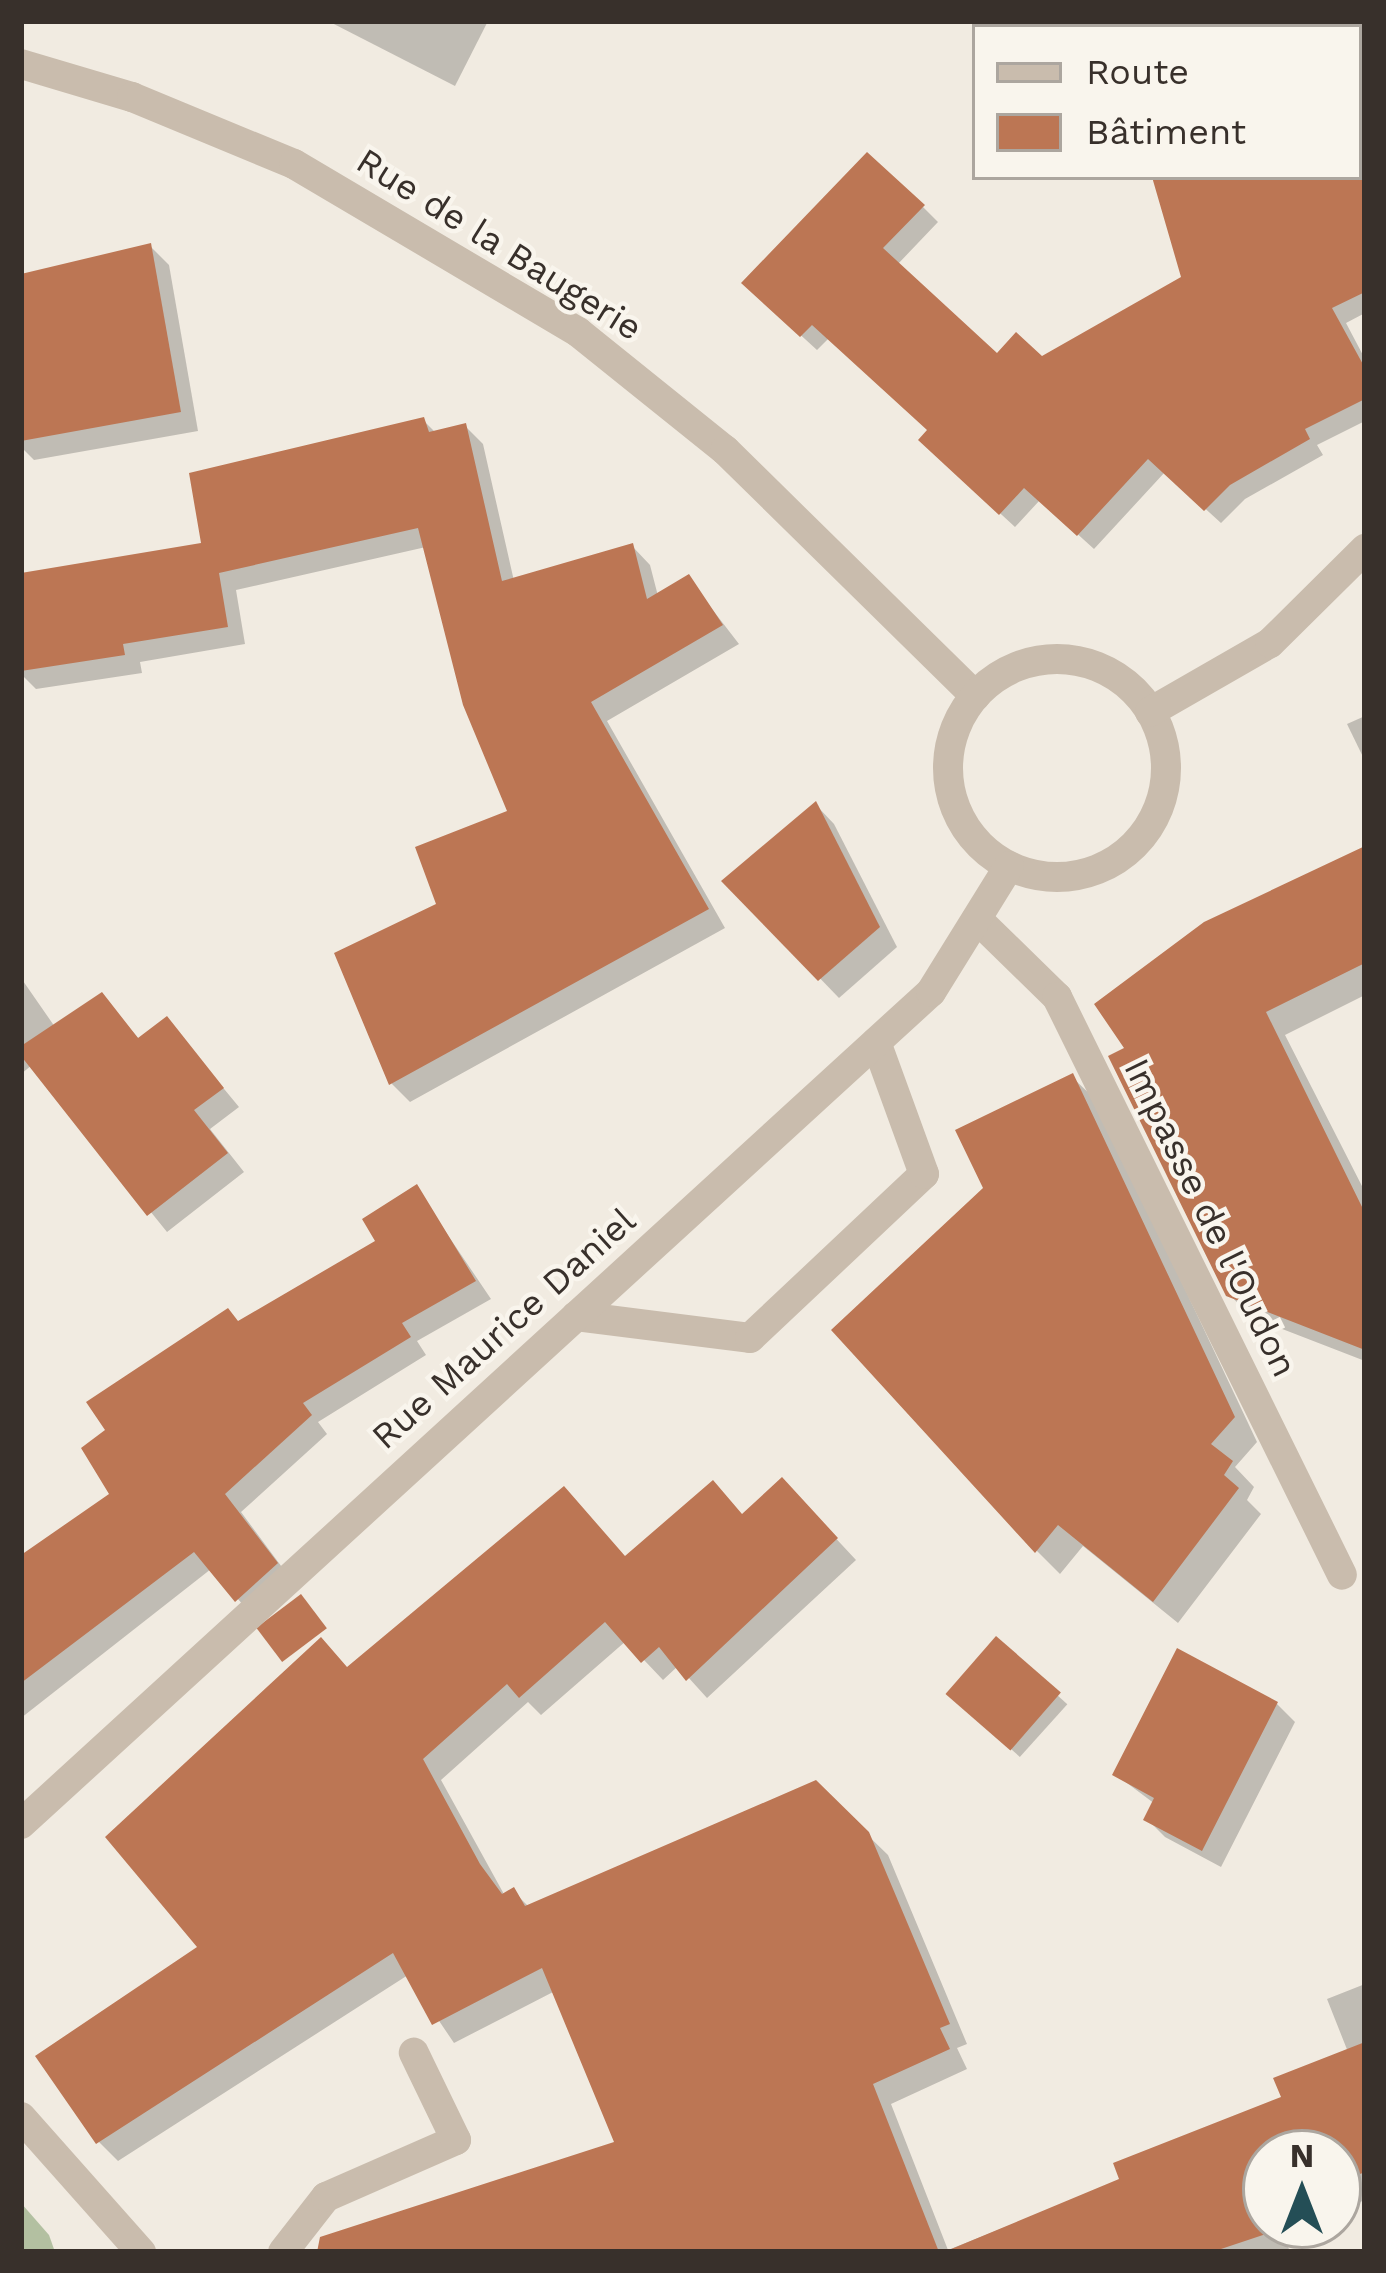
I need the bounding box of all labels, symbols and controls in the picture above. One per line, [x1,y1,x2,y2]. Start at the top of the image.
legend [972,24,1362,180]
text: Route [1086,51,1189,93]
text: Bâtiment [1086,111,1246,153]
street label: Rue de la Baugerie [348,139,650,351]
street label: Impasse de l'Oudon [1114,1052,1306,1384]
street label: Rue Maurice Daniel [363,1199,645,1459]
north arrow [1242,2129,1362,2249]
text: N [1290,2136,1314,2175]

